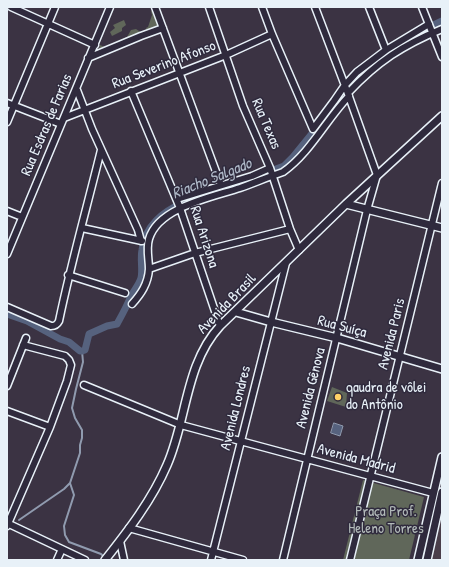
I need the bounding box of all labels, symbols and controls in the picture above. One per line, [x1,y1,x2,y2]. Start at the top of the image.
street label: Rua Severino Afonso [110,37,218,93]
street label: Rua Esdras de Farias [17,71,77,179]
street label: Rua Texas [247,96,285,152]
water label: Riacho Salgado [169,154,255,204]
street label: Rua Arizona [186,204,222,270]
street label: Avenida Brasil [194,270,260,338]
street label: Avenida Paris [374,297,410,371]
street label: Rua Suíça [315,312,369,342]
street label: Avenida Gênova [292,346,330,430]
street label: Avenida Londres [217,364,255,452]
place label: qaudra de vôlei do Antônio [346,379,426,414]
marker: qaudra de vôlei do Antônio [333,392,343,402]
street label: Avenida Madrid [315,440,397,478]
park label: Praça Prof. Heleno Torres [348,503,424,538]

